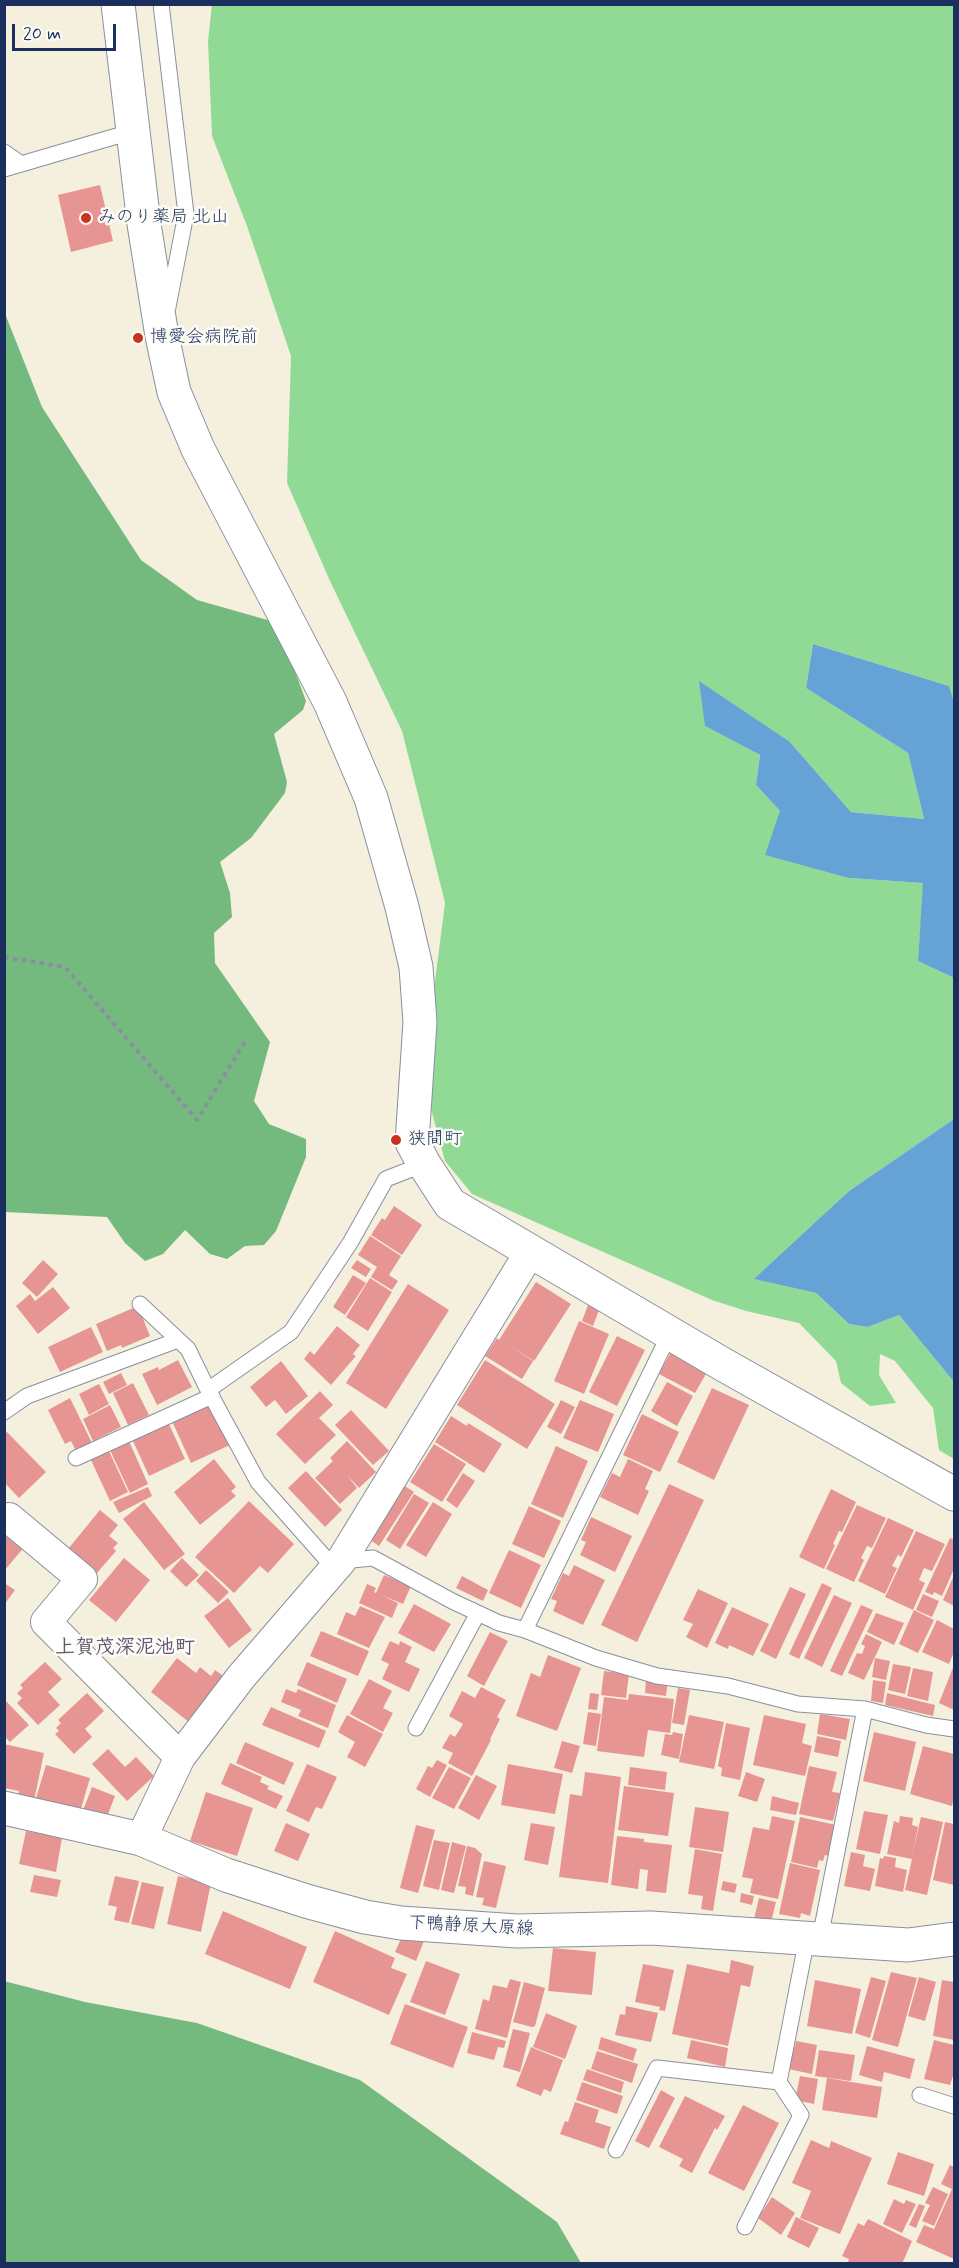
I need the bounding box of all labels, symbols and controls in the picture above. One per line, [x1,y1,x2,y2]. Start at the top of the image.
scale bar [15,12,118,50]
text: 20 m [23,22,61,46]
place label: みのり薬局 北山 [98,207,229,229]
marker: みのり薬局 北山 [79,211,93,225]
place label: 博愛会病院前 [150,327,258,349]
marker: 博愛会病院前 [131,331,145,345]
place label: 狭間町 [408,1129,462,1151]
marker: 狭間町 [389,1133,403,1147]
district label: 上賀茂深泥池町 [55,1637,195,1661]
street label: 下鴨静原大原線 [408,1913,534,1941]

